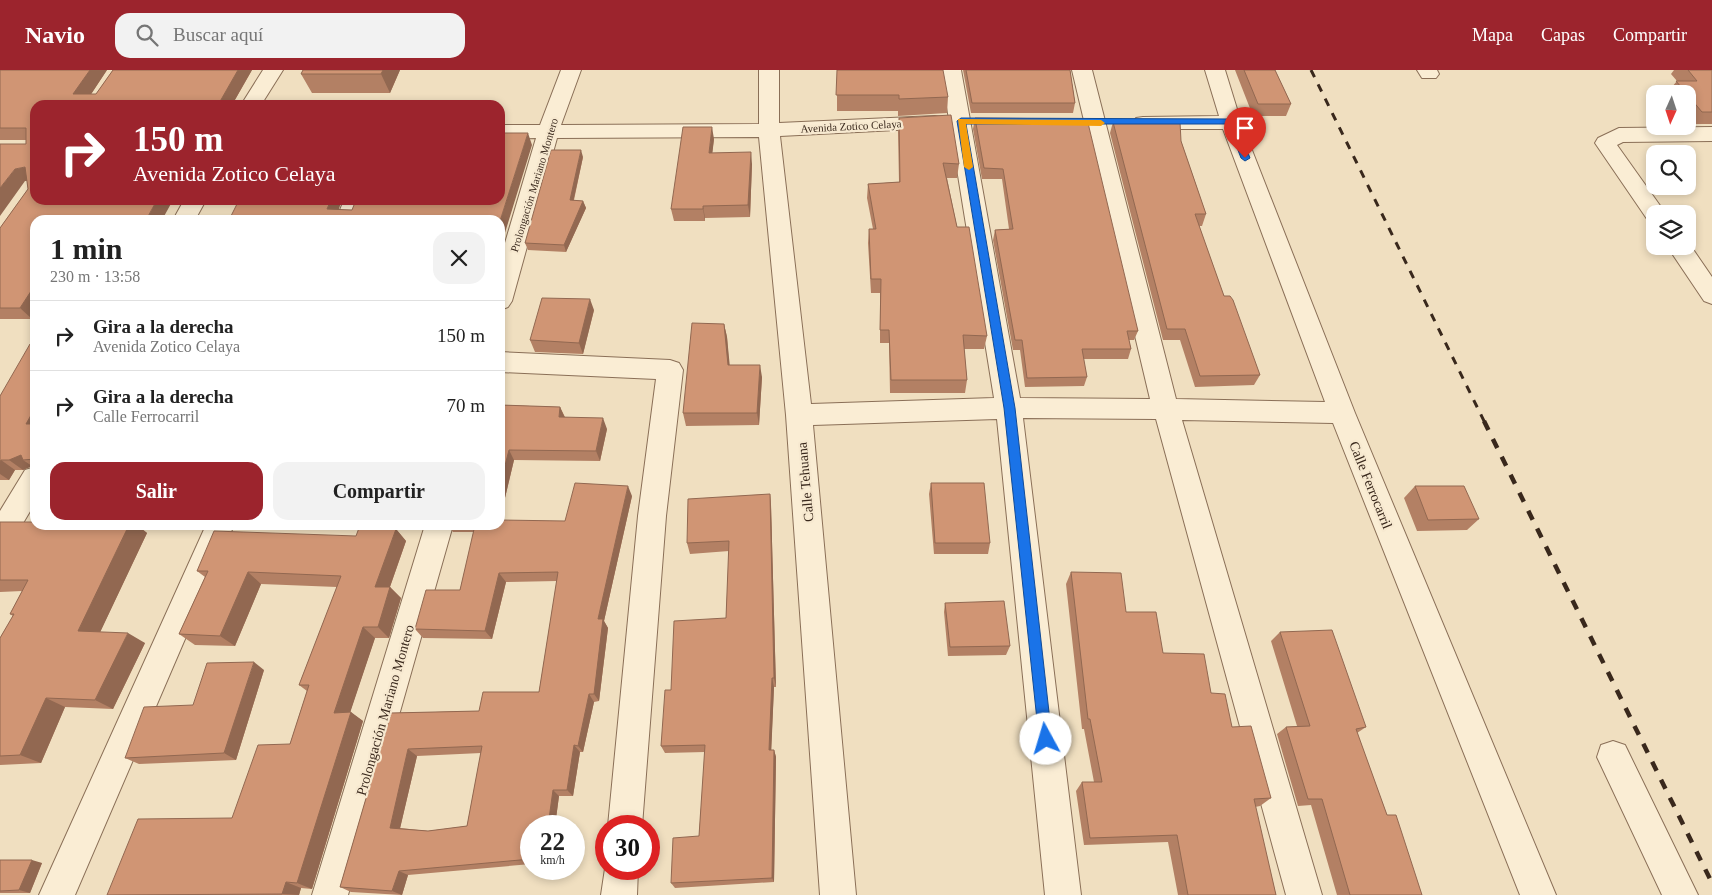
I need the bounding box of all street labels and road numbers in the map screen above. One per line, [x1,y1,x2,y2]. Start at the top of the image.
street label: Prolongación Mariano Montero [508,116,560,253]
street label: Avenida Zotico Celaya [800,117,902,135]
street label: Calle Ferrocarril [1346,439,1395,531]
street label: Calle Tehuana [794,441,816,522]
street label: Prolongación Mariano Montero [354,623,417,797]

